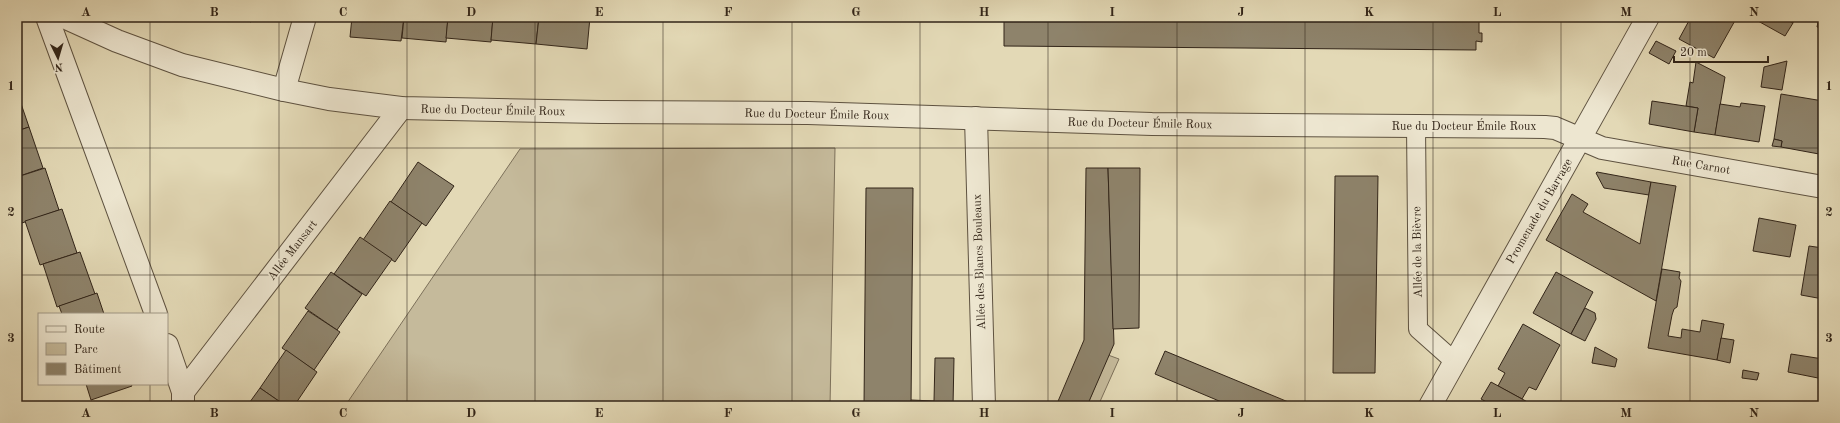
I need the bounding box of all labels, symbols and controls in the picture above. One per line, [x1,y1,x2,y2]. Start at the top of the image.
text: A [81,6,91,19]
text: B [209,6,219,19]
text: C [339,6,347,19]
text: D [466,6,476,19]
text: E [595,6,604,19]
text: F [724,6,733,19]
text: G [851,6,861,19]
text: H [979,6,990,19]
text: I [1109,6,1115,19]
text: J [1237,6,1245,19]
text: K [1364,6,1374,19]
text: L [1493,6,1502,19]
text: M [1620,6,1632,19]
text: N [1749,6,1759,19]
north arrow [38,38,78,78]
scale bar [1674,38,1768,64]
text: 20 m [1680,47,1707,59]
text: N [53,61,63,72]
text: 1 [7,80,15,93]
text: 1 [1825,80,1833,93]
street label: Rue du Docteur Émile Roux [420,101,566,118]
street label: Rue du Docteur Émile Roux [744,105,890,122]
street label: Rue du Docteur Émile Roux [1067,114,1213,131]
street label: Rue du Docteur Émile Roux [1391,118,1537,133]
street label: Rue Carnot [1671,155,1731,177]
street label: Promenade du Barrage [1505,156,1575,266]
street label: Allée des Blancs Bouleaux [972,194,988,330]
text: 2 [7,206,15,219]
street label: Allée de la Bièvre [1411,206,1425,298]
text: 2 [1825,206,1833,219]
street label: Allée Mansart [266,218,320,283]
legend [38,313,168,385]
text: Route [74,324,105,336]
text: 3 [7,332,15,345]
text: 3 [1825,332,1833,345]
text: Parc [74,344,98,356]
text: Bâtiment [74,364,121,376]
text: A [81,407,91,420]
text: B [209,407,219,420]
text: C [339,407,347,420]
text: D [466,407,476,420]
text: E [595,407,604,420]
text: F [724,407,733,420]
text: G [851,407,861,420]
text: H [979,407,990,420]
text: I [1109,407,1115,420]
text: J [1237,407,1245,420]
text: K [1364,407,1374,420]
text: L [1493,407,1502,420]
text: M [1620,407,1632,420]
text: N [1749,407,1759,420]

